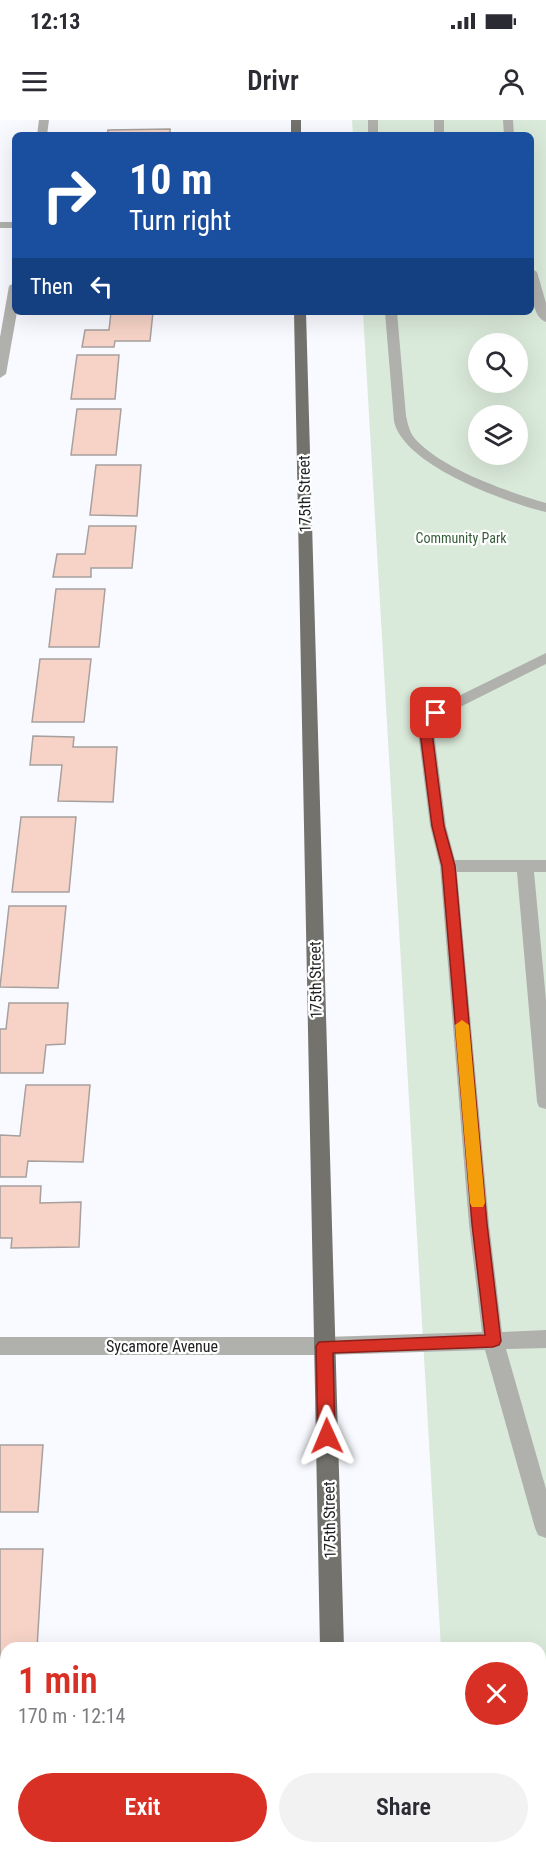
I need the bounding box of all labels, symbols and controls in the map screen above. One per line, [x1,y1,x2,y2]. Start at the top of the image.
text: 12:13 [30,9,81,34]
icon: menu [18,65,51,98]
text: Drivr [247,65,299,97]
icon: person [495,65,528,98]
text: 10 m [129,155,212,204]
icon: right [30,156,108,234]
text: Turn right [129,205,231,237]
icon: left [85,270,118,303]
text: Then [30,274,73,299]
map controls [468,333,528,465]
button: search [468,333,528,393]
button: layers [468,405,528,465]
street label: 175th Street [294,455,315,533]
park label: Community Park [416,530,507,546]
pin [410,687,461,738]
icon: arrive [419,696,452,729]
street label: 175th Street [305,941,326,1019]
street label: Sycamore Avenue [106,1337,218,1356]
position arrow [295,1404,359,1468]
street label: 175th Street [319,1481,340,1559]
text: 1 min [18,1660,98,1702]
button: close [465,1662,528,1725]
text: 170 m · 12:14 [18,1704,125,1728]
button: Exit [18,1773,267,1842]
button: Share [279,1773,528,1842]

